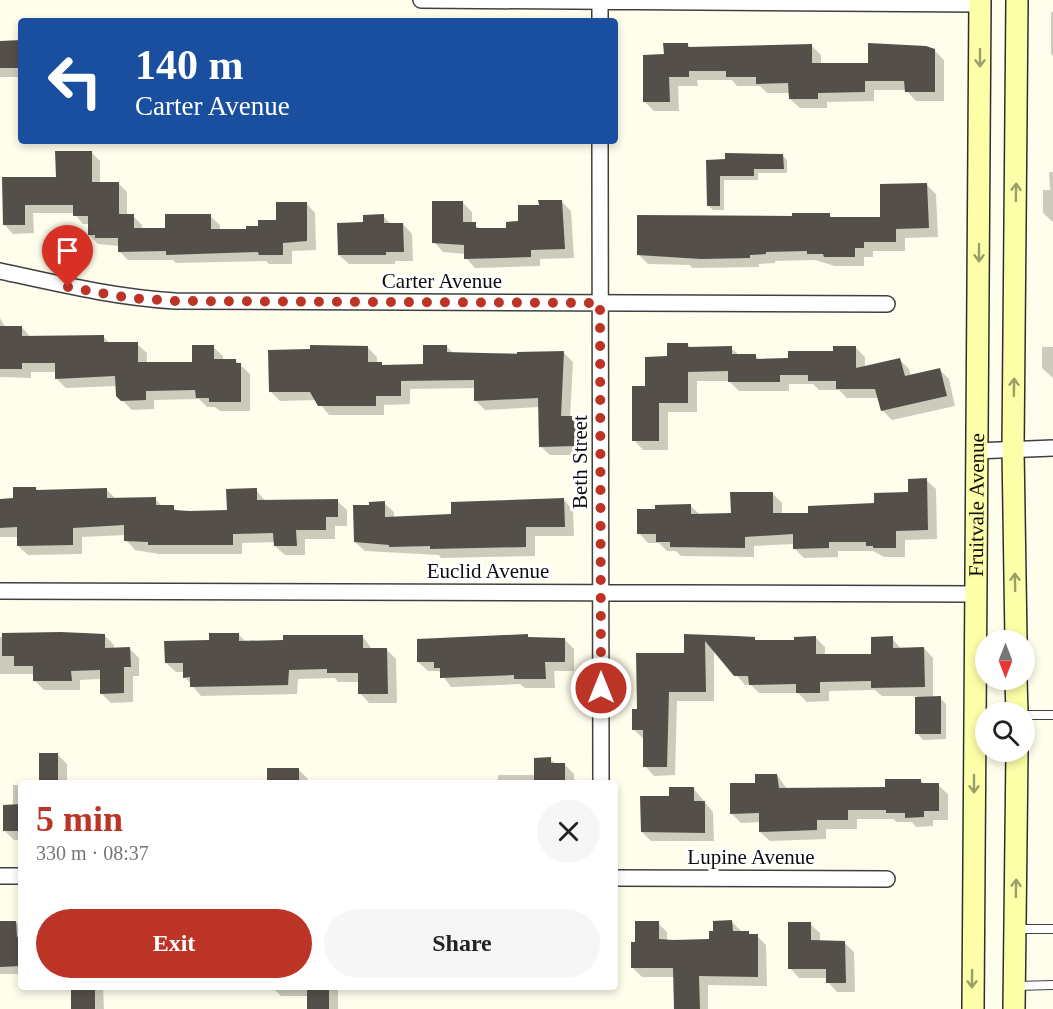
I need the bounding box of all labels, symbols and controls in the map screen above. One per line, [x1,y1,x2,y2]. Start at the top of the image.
icon: left [36,42,114,120]
text: 140 m [135,42,244,88]
one-way arrow [974,48,986,68]
text: Carter Avenue [135,91,290,121]
one-way arrow [1010,183,1022,203]
pin [42,225,93,287]
icon: arrive [51,234,84,267]
one-way arrow [973,243,985,263]
street label: Carter Avenue [382,269,502,293]
one-way arrow [1008,378,1020,398]
street label: Beth Street [568,415,592,509]
street label: Fruitvale Avenue [964,433,989,577]
street label: Euclid Avenue [427,559,549,583]
one-way arrow [1009,573,1021,593]
north arrow [975,630,1035,690]
map controls [975,630,1035,762]
position arrow [569,656,633,720]
button: search [975,702,1035,762]
one-way arrow [968,774,980,794]
text: 5 min [36,799,123,839]
button: close [537,800,600,863]
text: 330 m · 08:37 [36,842,149,864]
street label: Lupine Avenue [687,845,815,869]
one-way arrow [1010,878,1022,898]
button: Exit [36,909,312,978]
button: Share [324,909,600,978]
one-way arrow [966,969,978,989]

